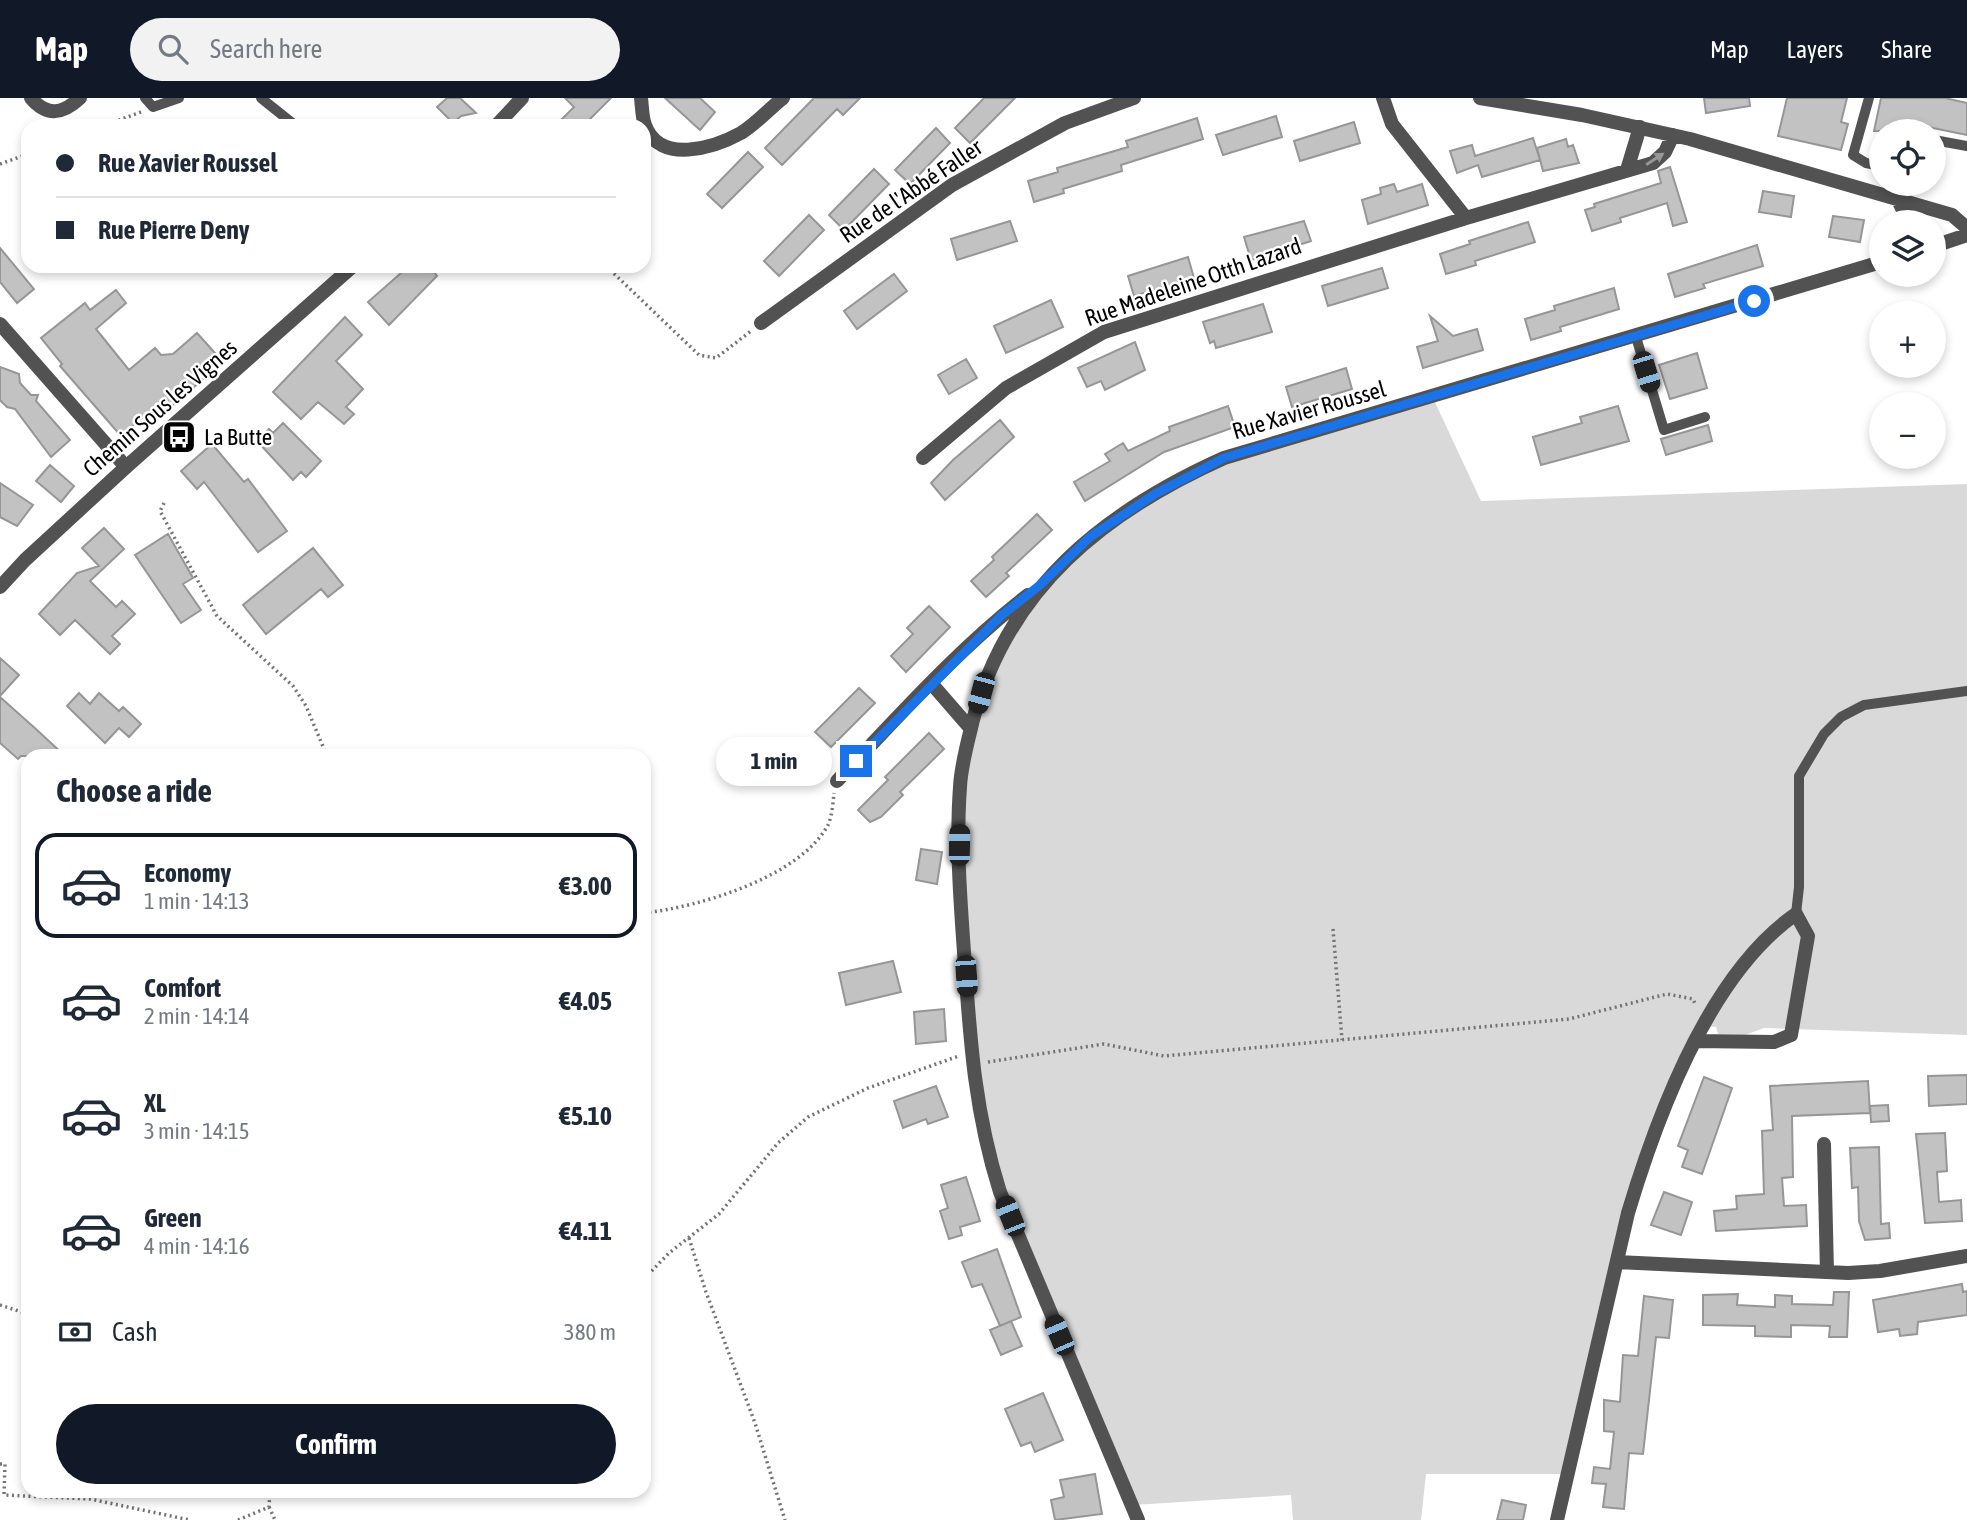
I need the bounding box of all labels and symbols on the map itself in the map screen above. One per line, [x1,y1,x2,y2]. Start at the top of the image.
street label: Rue de l'Abbé Faller [835,133,988,248]
one-way arrow [1645,152,1665,165]
street label: Rue Madeleine Otth Lazard [1081,233,1305,331]
route start [1738,285,1770,317]
street label: Chemin Sous les Vignes [78,334,242,482]
car [1630,349,1663,395]
street label: Rue Xavier Roussel [1229,376,1389,444]
bus stop icon: La Butte [160,418,198,456]
place label: La Butte [204,424,272,450]
car [966,670,997,716]
callout: 1 min [716,736,832,786]
route end [840,745,872,777]
car [949,824,970,866]
car [955,954,978,998]
car [993,1193,1028,1239]
car [1042,1312,1077,1358]

